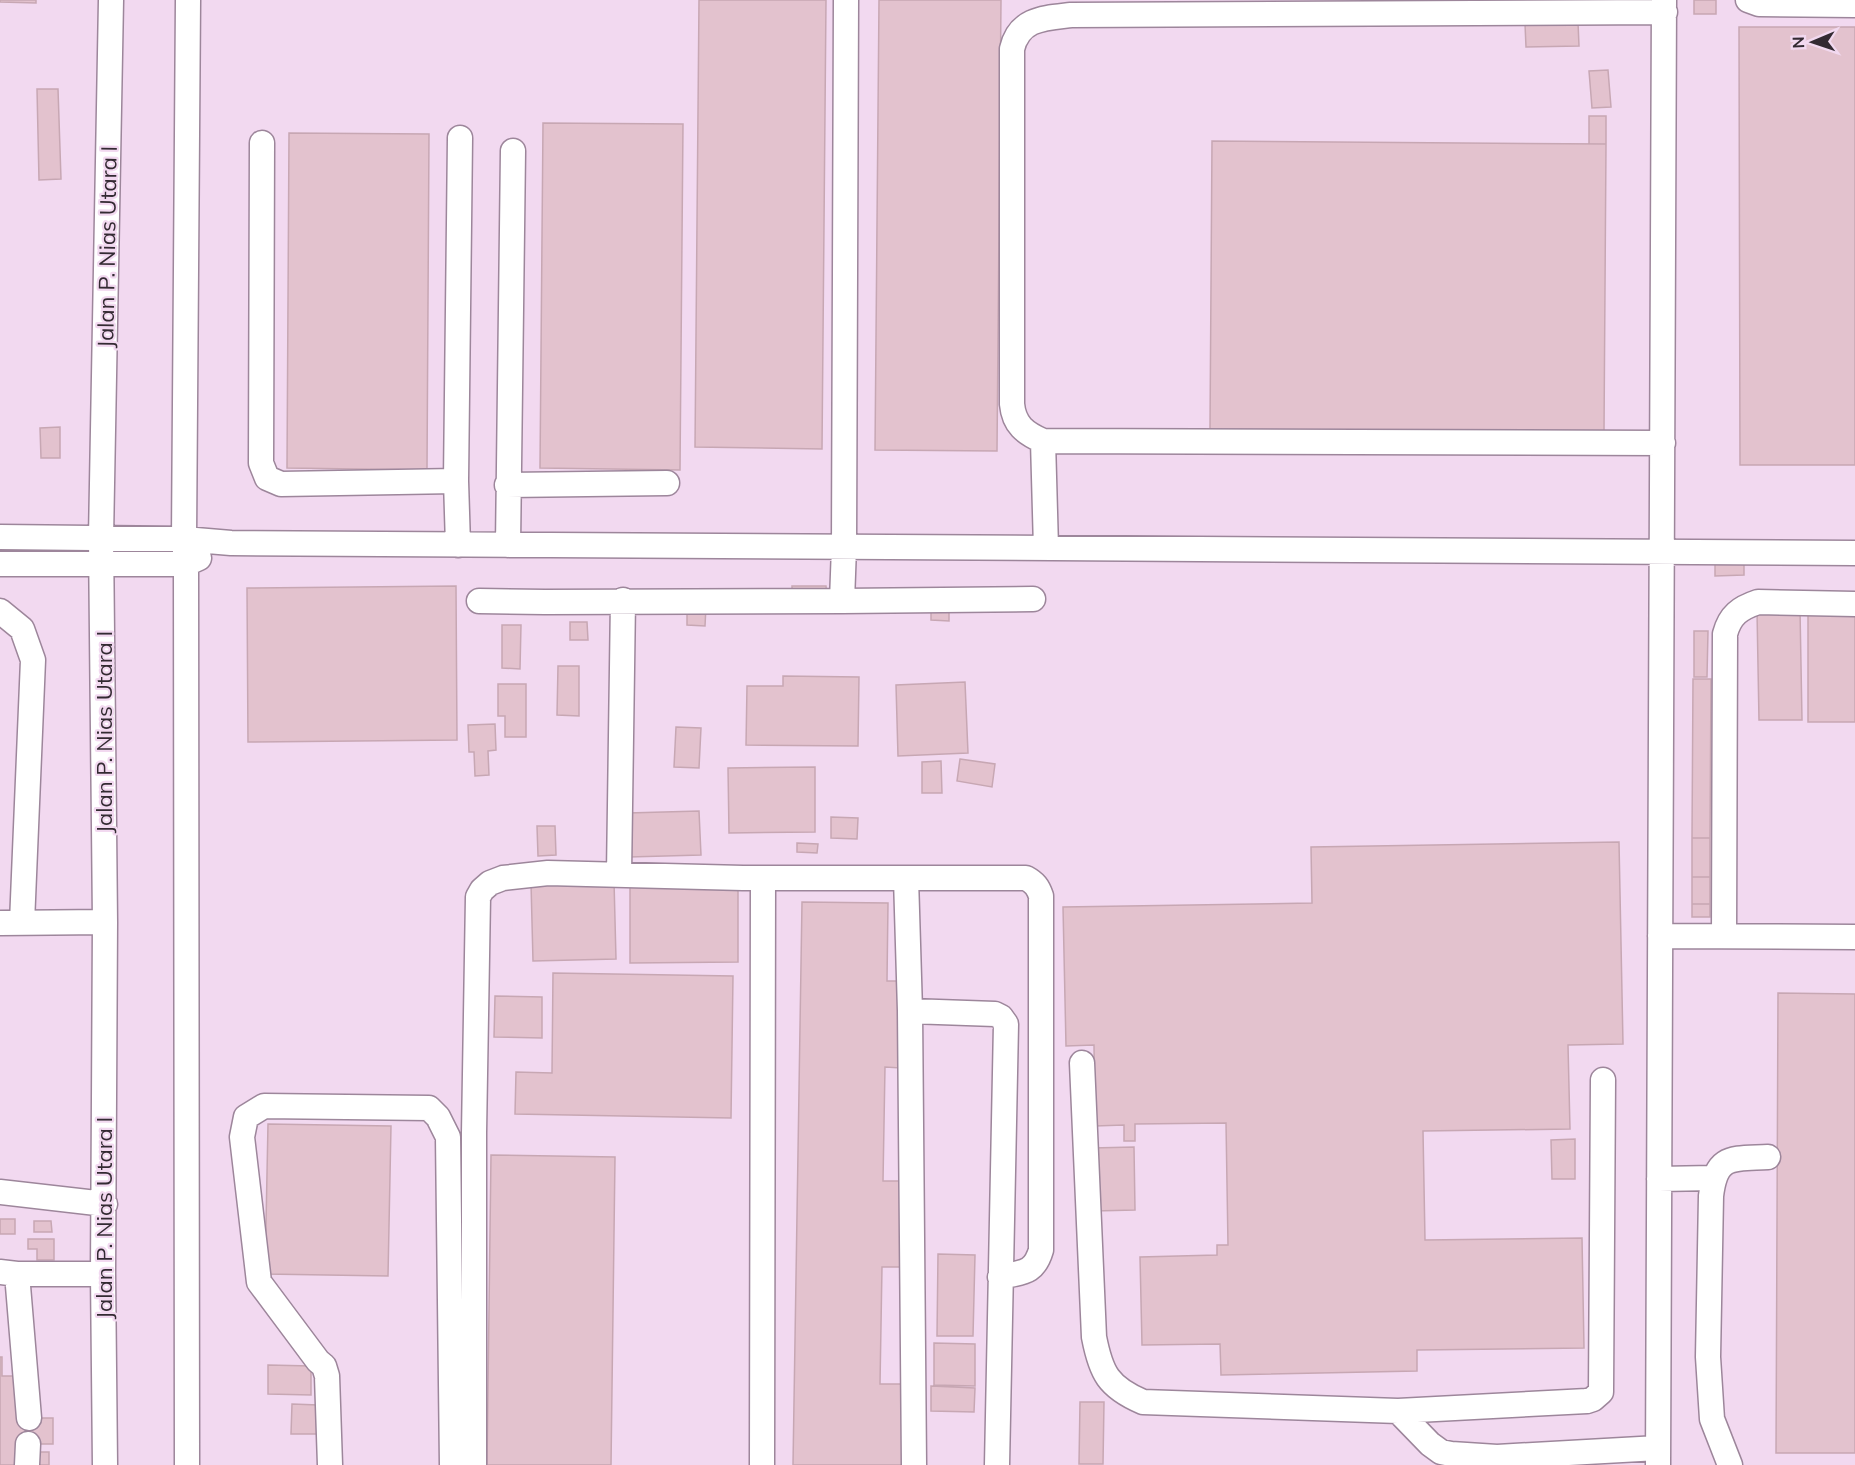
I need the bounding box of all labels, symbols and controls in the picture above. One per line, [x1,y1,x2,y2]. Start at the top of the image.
north arrow [1783,12,1843,72]
text: N [1788,36,1808,49]
street label: Jalan P. Nias Utara I [91,146,123,348]
street label: Jalan P. Nias Utara I [90,631,118,833]
street label: Jalan P. Nias Utara I [90,1117,118,1319]

